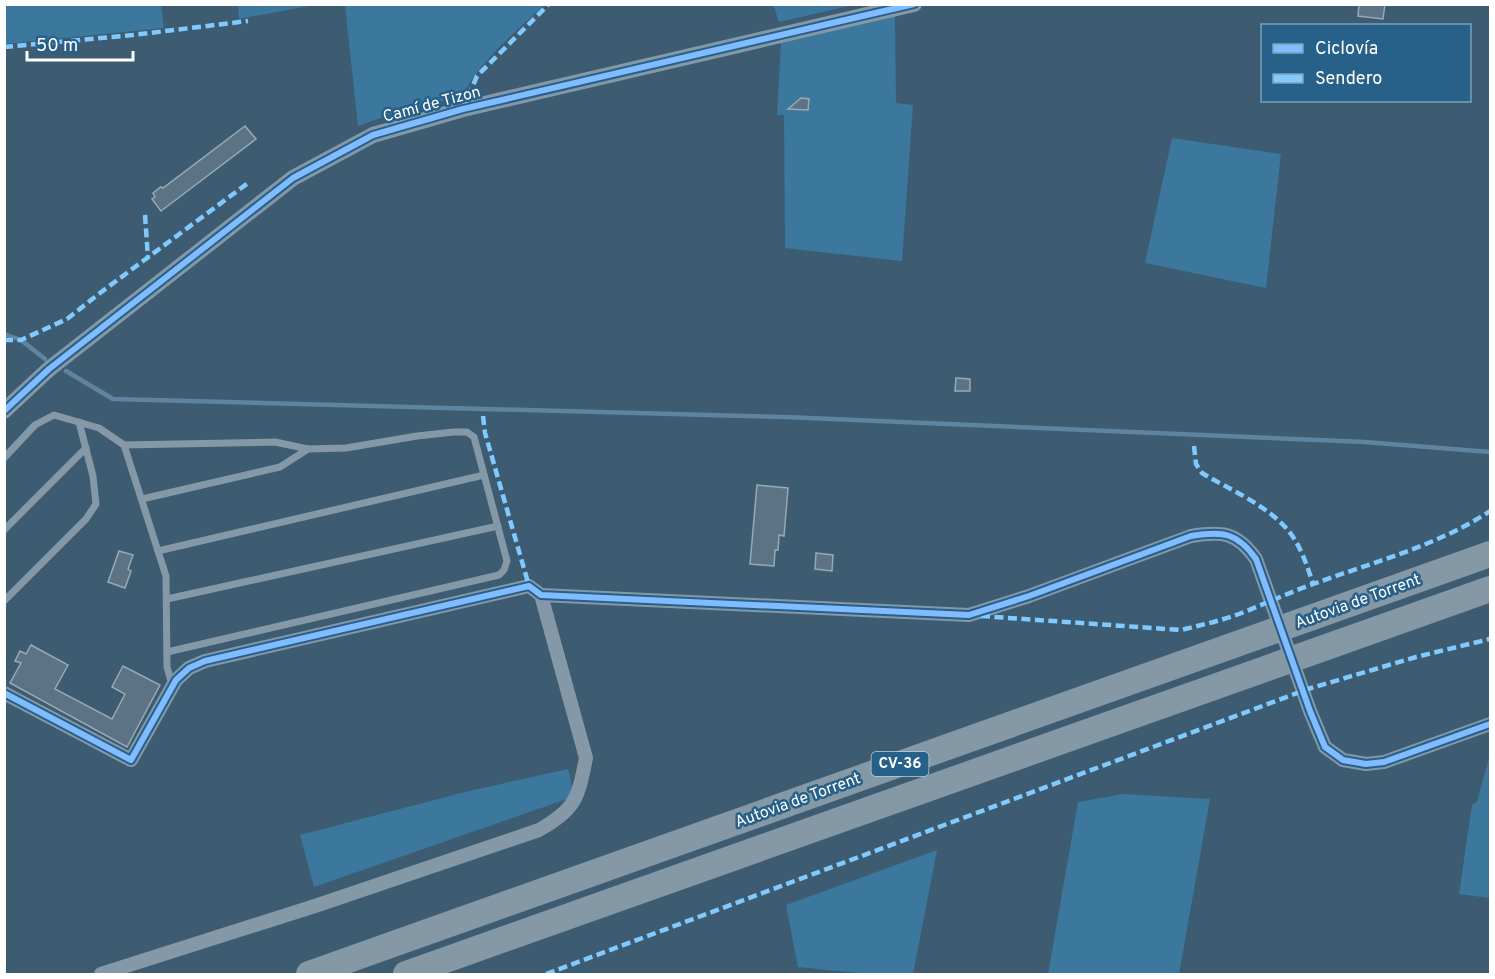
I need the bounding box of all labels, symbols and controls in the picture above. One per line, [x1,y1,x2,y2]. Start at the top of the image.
scale bar [27,24,134,62]
legend [1261,24,1471,102]
text: 50 m [36,35,78,58]
text: Ciclovía [1315,38,1378,61]
text: Sendero [1315,68,1382,91]
street label: Camí de Tizon [381,82,483,128]
street label: Autovia de Torrent [1293,570,1423,634]
road number: CV-36 [872,752,928,776]
street label: Autovia de Torrent [733,769,863,833]

